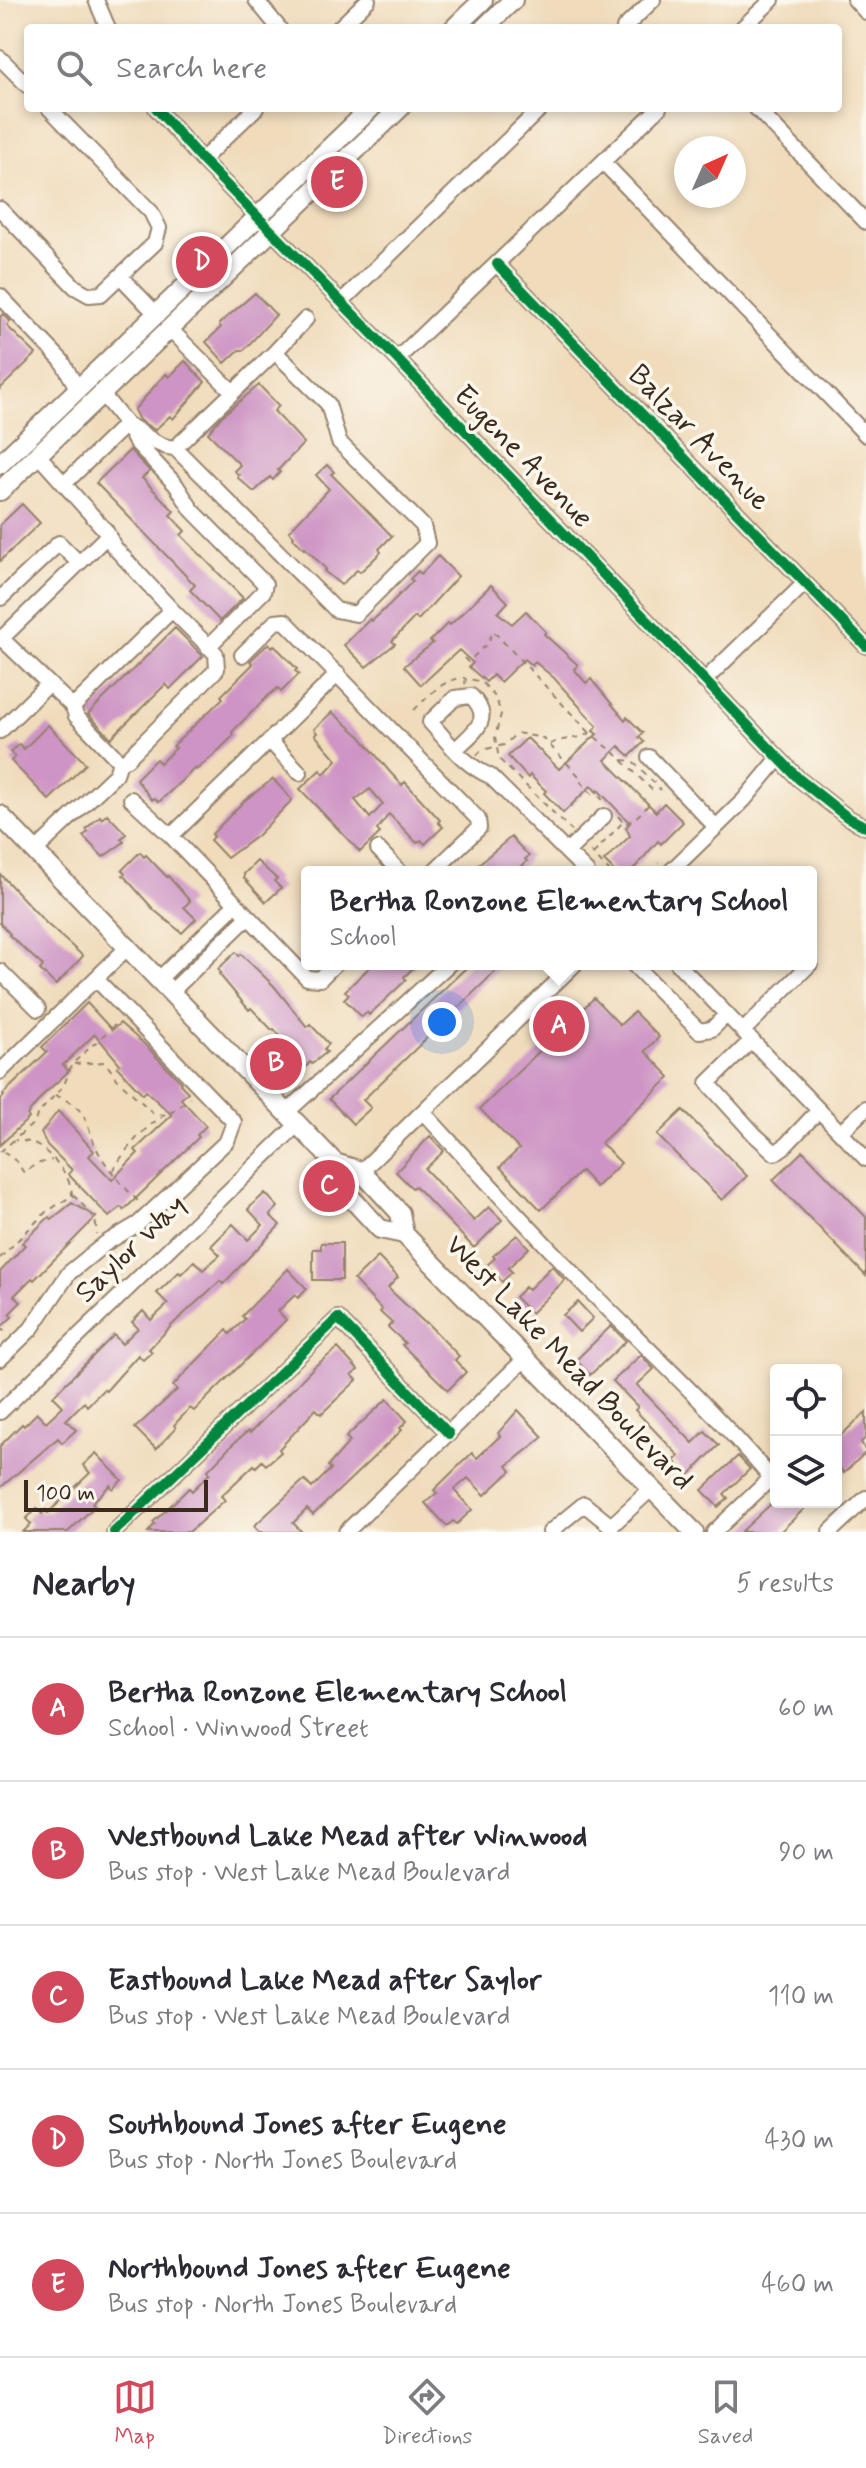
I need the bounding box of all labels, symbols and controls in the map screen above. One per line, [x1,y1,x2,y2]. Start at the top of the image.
search box [24,24,842,112]
icon: search [52,46,96,90]
text: Search here [116,49,267,88]
north arrow [674,136,746,208]
pin: E [311,152,363,212]
pin: D [176,232,228,292]
street label: Balzar Avenue [619,356,779,520]
street label: Eugene Avenue [445,377,601,537]
popup [301,866,817,970]
text: Bertha Ronzone Elementary School [329,882,789,921]
text: School [329,921,397,955]
pin: A [533,996,585,1056]
your location [422,1002,462,1042]
pin: B [250,1034,302,1094]
pin: C [303,1156,355,1216]
street label: Saylor Way [67,1186,195,1312]
street label: West Lake Mead Boulevard [436,1227,702,1499]
map controls [770,1364,842,1508]
button: locate [770,1364,842,1436]
button: layers [770,1436,842,1508]
scale bar [24,1476,208,1512]
text: 100 m [36,1480,95,1508]
text: Nearby [32,1562,136,1607]
text: 5 results [736,1567,834,1601]
text: Bertha Ronzone Elementary School [108,1673,567,1712]
text: A [49,1692,67,1726]
text: 60 m [778,1692,834,1726]
text: School · Winwood Street [108,1712,369,1746]
text: Westbound Lake Mead after Winwood [108,1817,587,1856]
text: B [50,1836,66,1870]
text: 90 m [779,1836,834,1870]
text: Bus stop · West Lake Mead Boulevard [108,1856,510,1890]
text: Eastbound Lake Mead after Saylor [108,1961,541,2000]
text: C [49,1980,67,2014]
text: 110 m [768,1980,834,2014]
text: Bus stop · West Lake Mead Boulevard [108,2000,510,2034]
text: Southbound Jones after Eugene [108,2105,506,2144]
text: D [49,2124,67,2158]
text: 430 m [765,2124,834,2158]
text: Bus stop · North Jones Boulevard [108,2144,457,2178]
text: Northbound Jones after Eugene [108,2249,511,2288]
text: E [50,2268,66,2302]
text: 460 m [761,2268,834,2302]
text: Bus stop · North Jones Boulevard [108,2288,457,2322]
tab: Map [113,2375,157,2451]
tab: Directions [382,2375,472,2451]
tab: Saved [698,2375,753,2451]

